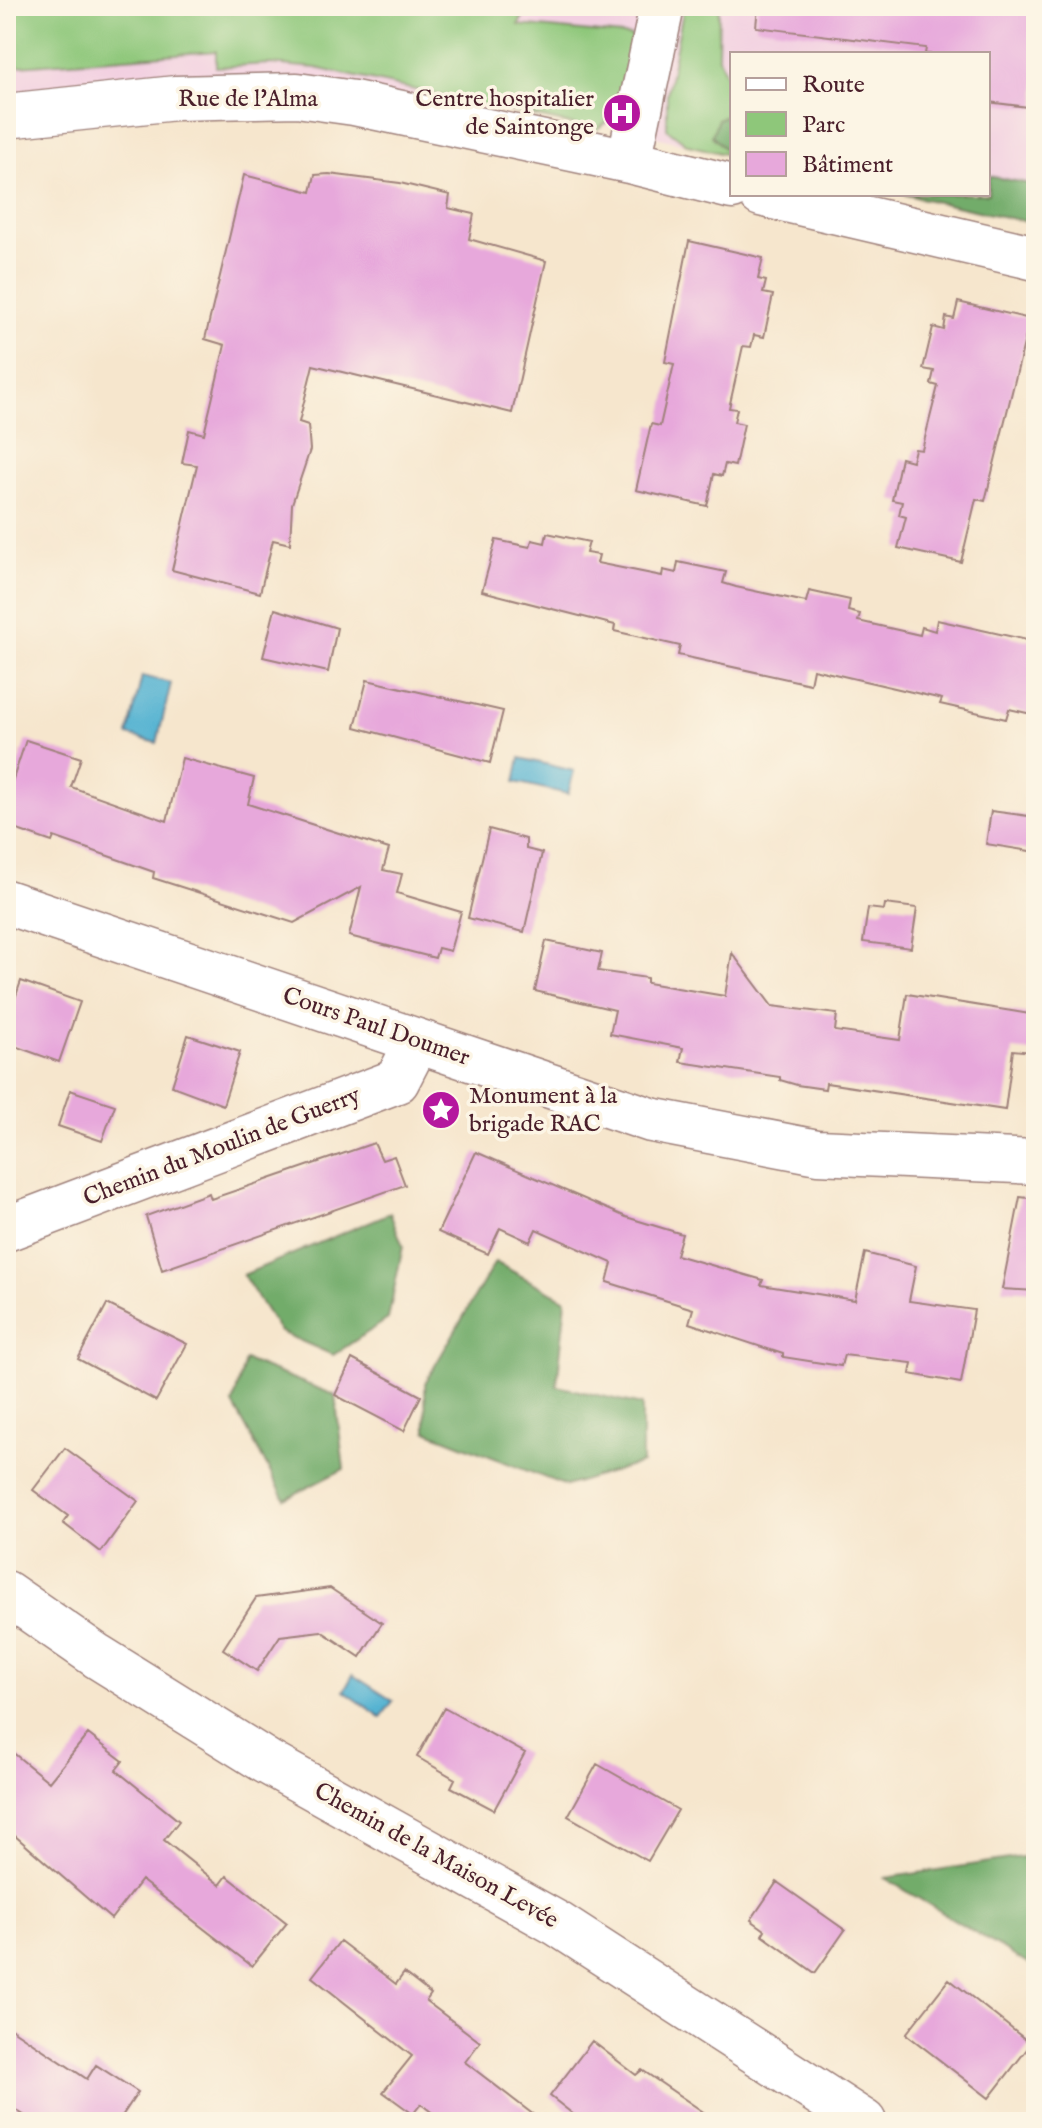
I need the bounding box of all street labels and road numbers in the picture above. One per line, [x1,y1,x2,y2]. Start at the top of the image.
street label: Rue de l'Alma [178,84,319,115]
street label: Cours Paul Doumer [278,980,474,1074]
street label: Chemin du Moulin de Guerry [79,1080,365,1214]
street label: Chemin de la Maison Levée [308,1776,564,1936]

